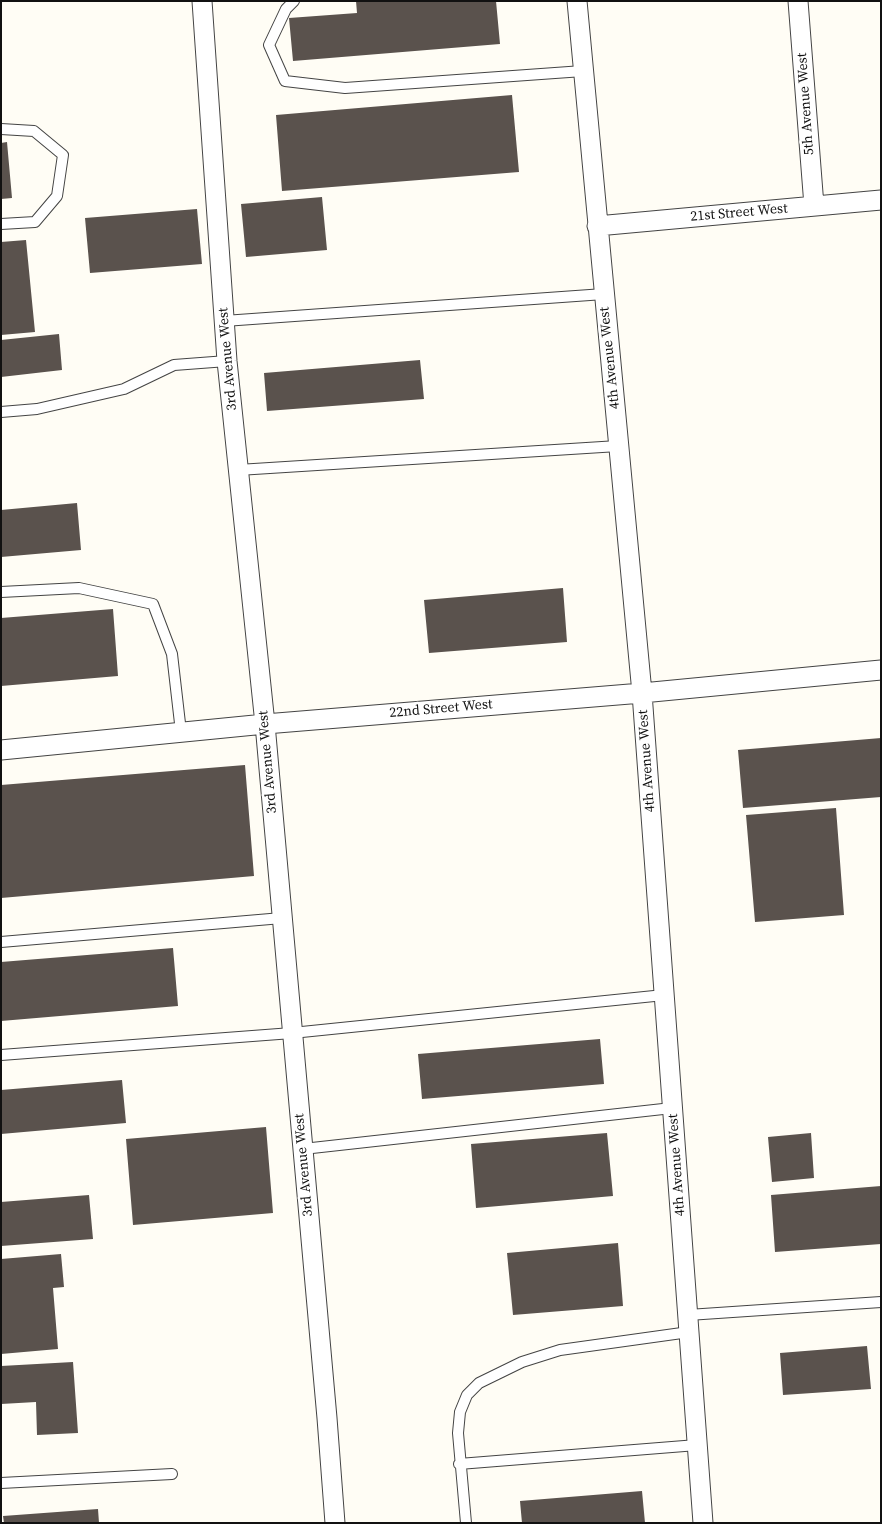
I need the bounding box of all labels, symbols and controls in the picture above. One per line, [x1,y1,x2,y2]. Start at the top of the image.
street label: 5th Avenue West [794,52,818,156]
street label: 21st Street West [690,200,788,226]
street label: 4th Avenue West [596,306,624,410]
street label: 3rd Avenue West [215,307,241,411]
street label: 22nd Street West [389,696,493,722]
street label: 4th Avenue West [635,709,659,813]
street label: 3rd Avenue West [255,710,281,814]
street label: 3rd Avenue West [291,1113,317,1217]
street label: 4th Avenue West [665,1113,689,1217]

